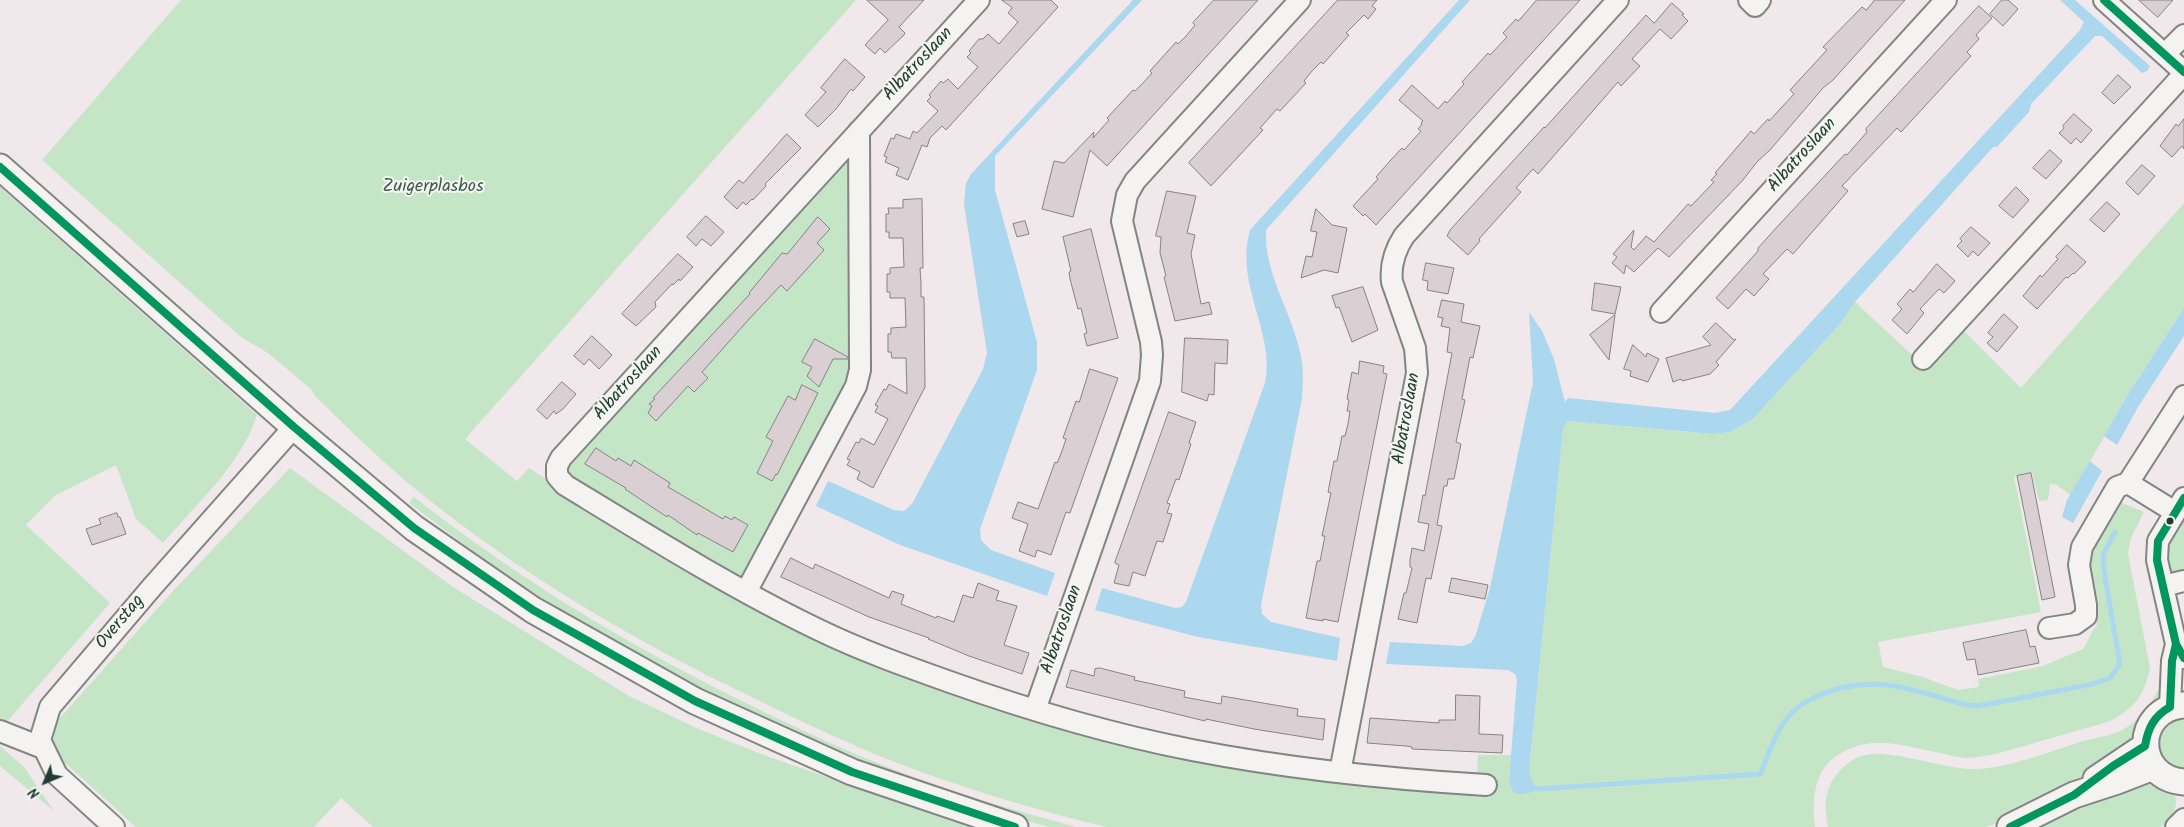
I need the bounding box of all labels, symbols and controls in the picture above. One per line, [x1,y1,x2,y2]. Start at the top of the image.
street label: Albatroslaan [879,24,959,106]
street label: Albatroslaan [1764,114,1842,198]
park label: Zuigerplasbos [382,177,484,199]
street label: Albatroslaan [590,342,668,426]
street label: Albatroslaan [1389,371,1427,467]
unlabelled marker [2165,516,2175,526]
street label: Albatroslaan [1038,583,1088,677]
street label: Overstag [92,591,150,655]
north arrow [20,757,70,807]
text: N [23,782,45,804]

